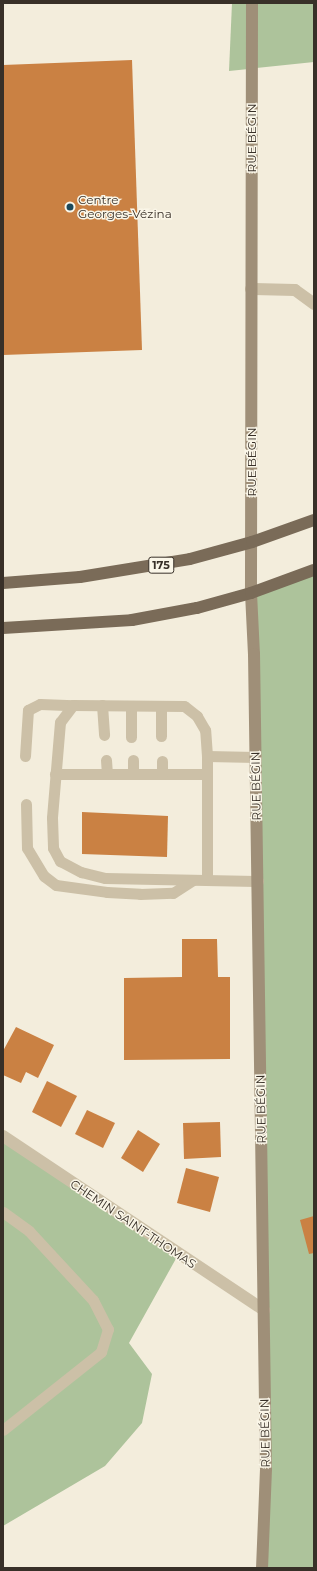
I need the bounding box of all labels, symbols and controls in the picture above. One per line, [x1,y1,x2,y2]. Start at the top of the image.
street label: RUE BÉGIN [245,103,259,173]
place label: Centre Georges-Vézina [78,193,172,221]
marker: Centre Georges-Vézina [65,202,75,212]
street label: RUE BÉGIN [245,427,259,497]
road number: 175 [148,556,174,574]
street label: RUE BÉGIN [248,751,264,821]
street label: RUE BÉGIN [253,1074,269,1144]
street label: CHEMIN SAINT-THOMAS [67,1177,199,1271]
street label: RUE BÉGIN [257,1398,273,1468]

